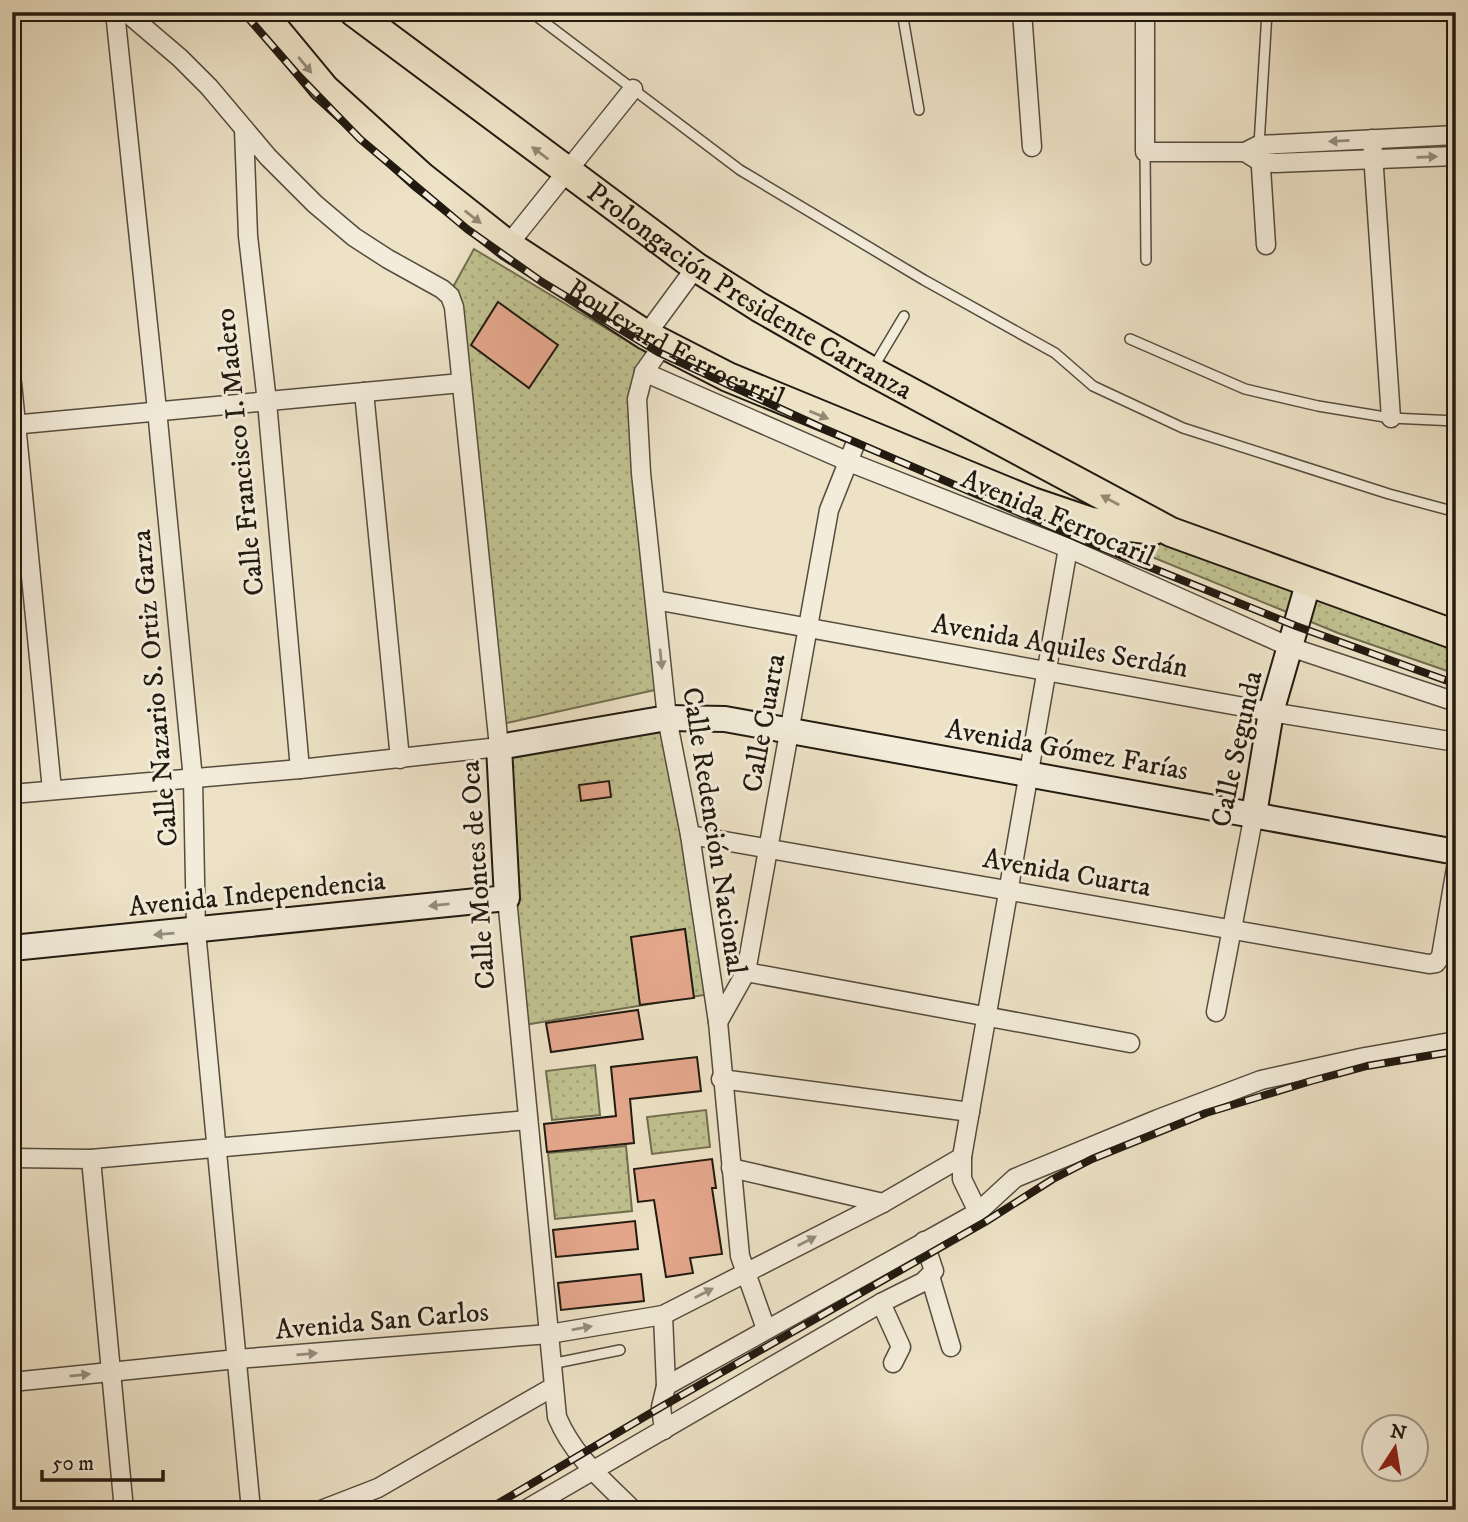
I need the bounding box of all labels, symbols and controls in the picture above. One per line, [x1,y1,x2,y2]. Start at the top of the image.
one-way arrow [297,55,312,73]
one-way arrow [1327,135,1349,146]
one-way arrow [531,146,550,160]
one-way arrow [1416,152,1438,163]
street label: Prolongación Presidente Carranza [580,174,919,407]
one-way arrow [464,210,482,224]
street label: Boulevard Ferrocarril [560,271,790,416]
street label: Calle Francisco I. Madero [207,306,273,598]
one-way arrow [809,410,830,421]
street label: Avenida Ferrocaril [956,461,1161,575]
one-way arrow [1100,495,1120,506]
street label: Calle Nazario S. Ortiz Garza [124,528,186,848]
street label: Avenida Aquiles Serdán [929,606,1191,686]
one-way arrow [656,648,667,670]
street label: Calle Cuarta [735,651,793,795]
street label: Calle Segunda [1203,668,1271,830]
street label: Calle Redención Nacional [674,685,754,978]
street label: Avenida Gómez Farías [943,711,1191,789]
street label: Calle Montes de Oca [453,759,503,991]
street label: Avenida Cuarta [980,841,1154,905]
street label: Avenida Independencia [127,863,387,925]
one-way arrow [428,900,450,911]
one-way arrow [153,929,175,940]
one-way arrow [797,1236,817,1247]
one-way arrow [694,1288,714,1299]
street label: Avenida San Carlos [274,1294,490,1348]
one-way arrow [571,1322,593,1333]
one-way arrow [296,1348,318,1359]
one-way arrow [69,1369,91,1380]
north arrow [1360,1414,1430,1484]
text: N [1388,1420,1409,1446]
scale bar [42,1438,163,1482]
text: 50 m [52,1451,94,1477]

